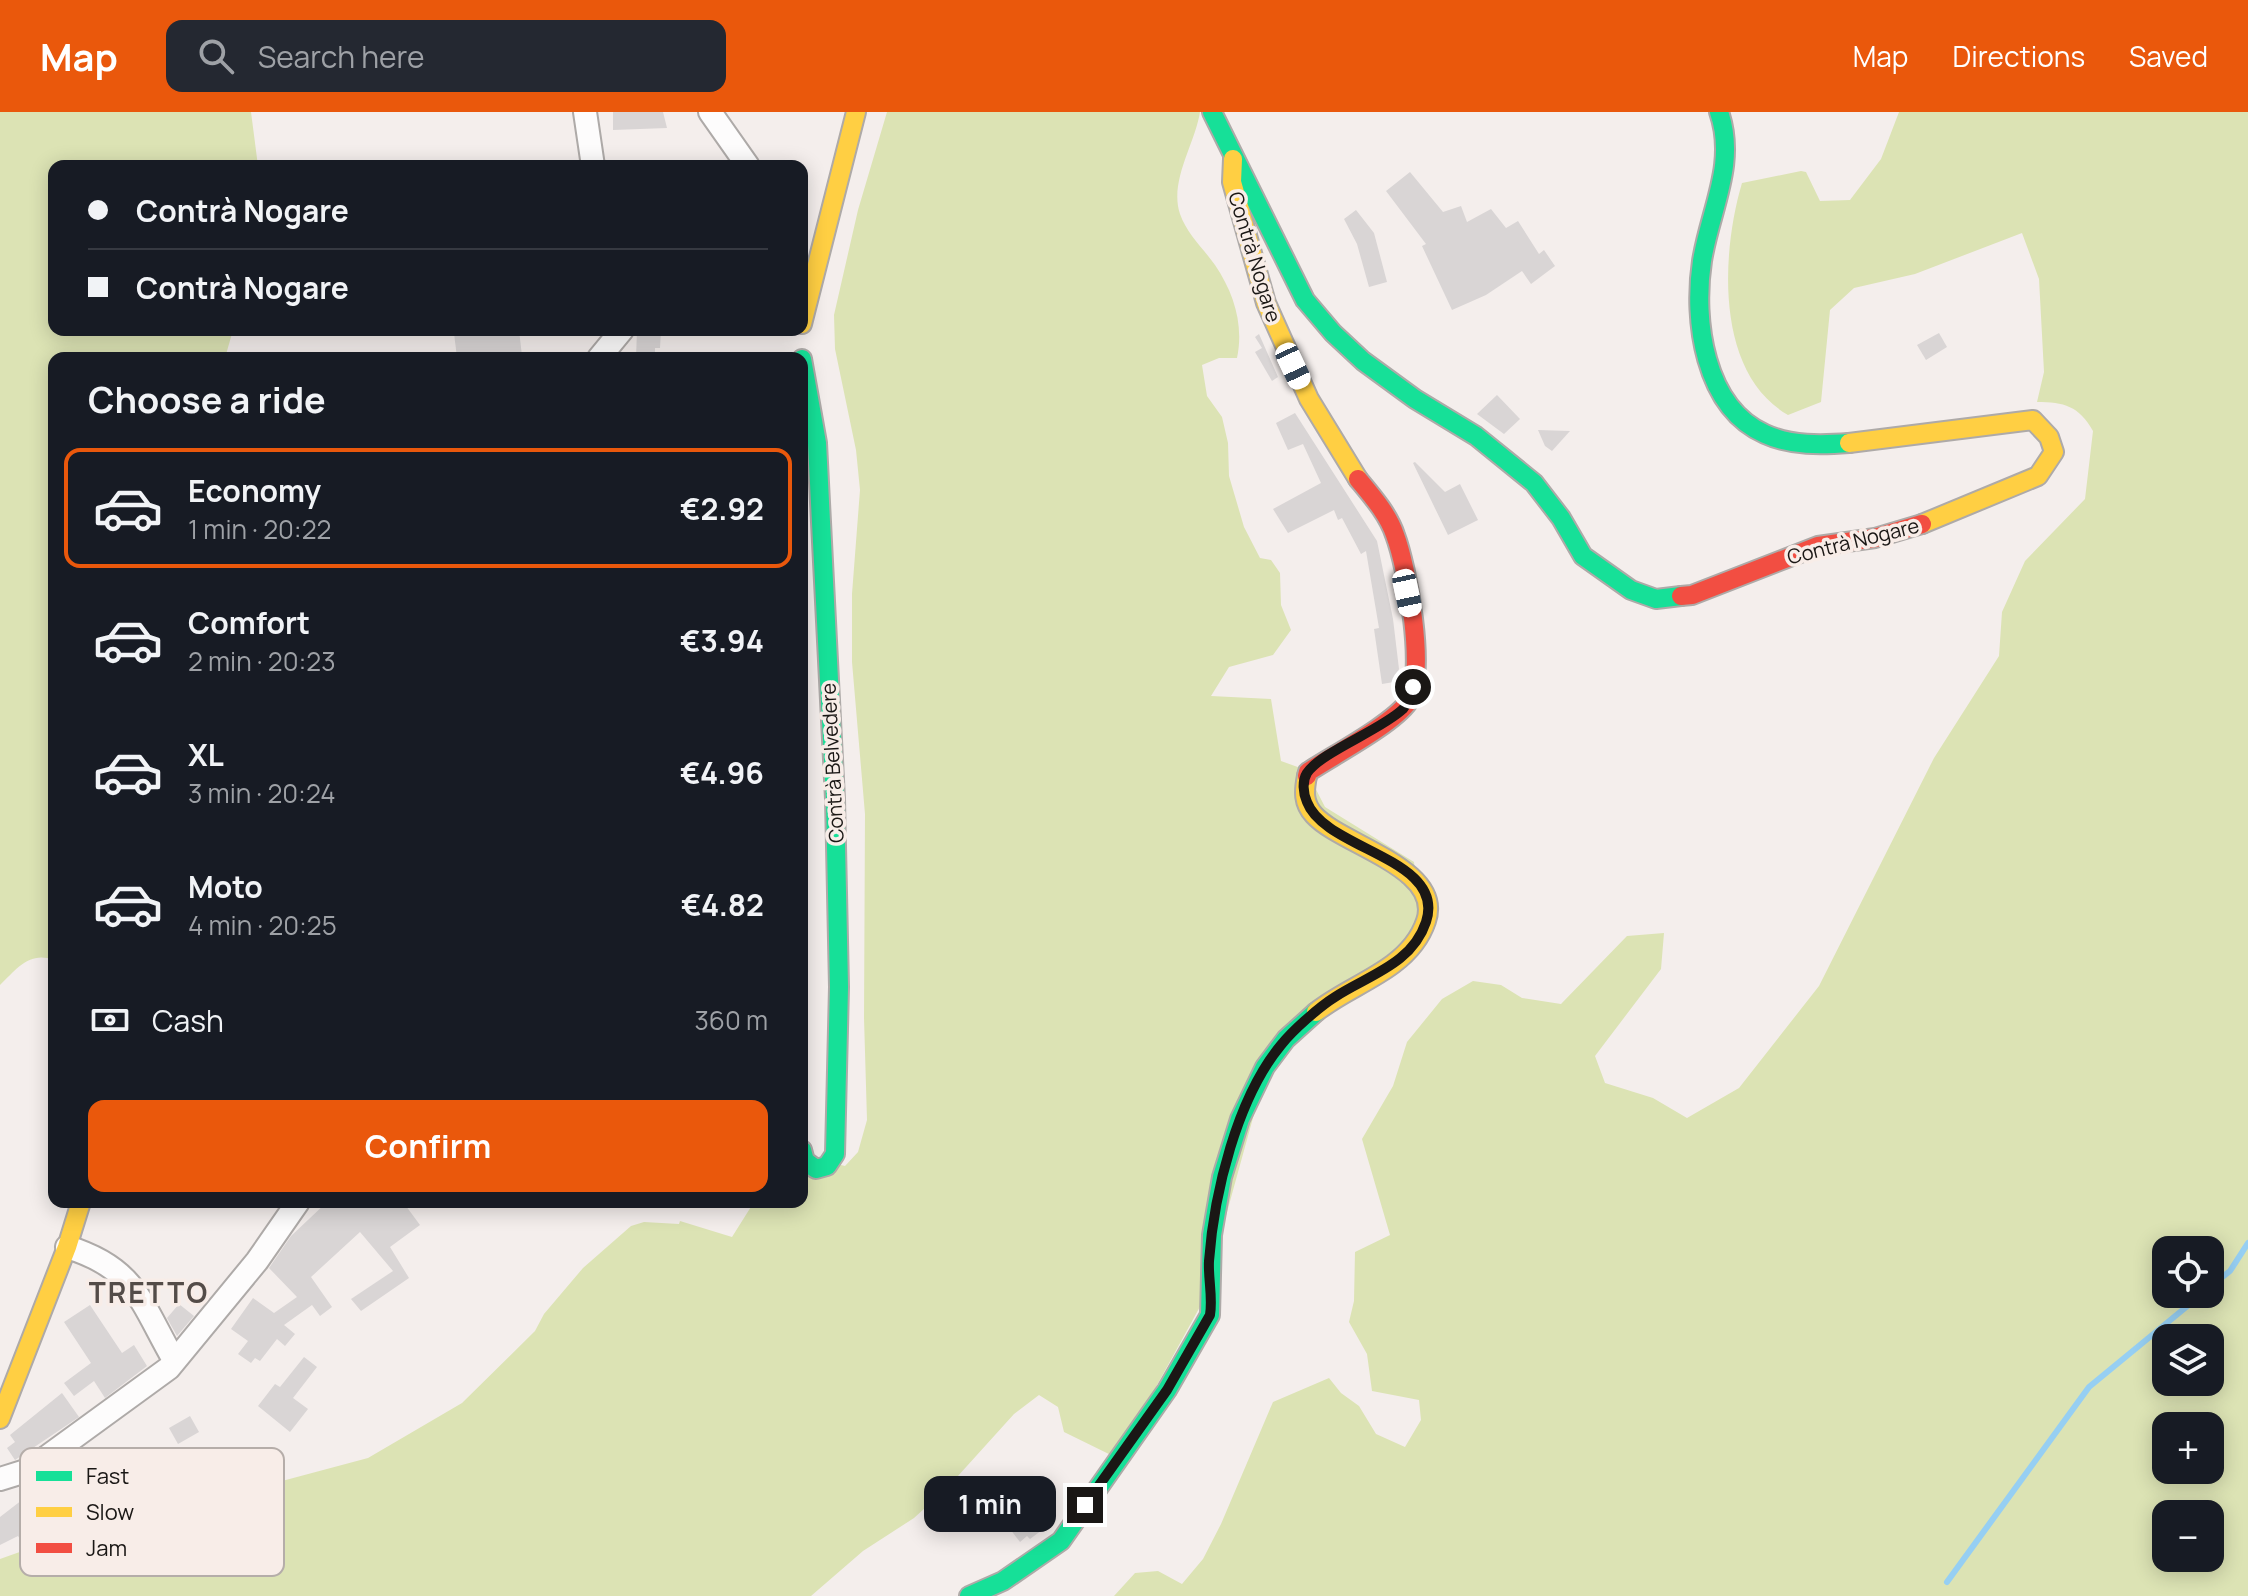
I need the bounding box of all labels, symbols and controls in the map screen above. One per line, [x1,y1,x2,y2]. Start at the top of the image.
search box [166,20,726,92]
text: Map [40,30,118,82]
icon: search [194,34,238,78]
text: Search here [258,36,425,77]
text: Map [1853,37,1908,75]
text: Directions [1952,37,2085,75]
text: Saved [2129,37,2208,75]
street label: Contrà Nogare [1222,188,1288,326]
text: Contrà Nogare [136,190,349,231]
text: Contrà Nogare [136,267,349,308]
car [1272,339,1314,393]
text: Choose a ride [88,375,326,424]
text: Economy [188,470,321,511]
icon: car [92,472,164,544]
text: €2.92 [680,488,764,529]
text: 1 min · 20:22 [188,511,331,547]
street label: Contrà Nogare [1784,512,1922,570]
car [1390,567,1424,619]
text: Comfort [188,602,310,643]
icon: car [92,604,164,676]
text: €3.94 [680,620,764,661]
text: 2 min · 20:23 [188,643,336,679]
route start [1395,669,1431,705]
street label: Contrà Belvedere [814,682,850,844]
text: XL [188,734,224,775]
icon: car [92,736,164,808]
text: €4.96 [680,752,764,793]
text: 3 min · 20:24 [188,775,336,811]
text: Moto [188,866,263,907]
icon: car [92,868,164,940]
text: €4.82 [681,884,764,925]
text: 4 min · 20:25 [188,907,337,943]
icon: cash [88,998,132,1042]
text: Cash [152,1000,224,1041]
text: 360 m [694,1002,768,1038]
button: Confirm [88,1100,768,1192]
map controls [2152,1236,2224,1572]
button: locate [2152,1236,2224,1308]
district label: TRETTO [89,1273,209,1311]
button: layers [2152,1324,2224,1396]
button: + [2152,1412,2224,1484]
legend [20,1448,284,1576]
text: Fast [86,1461,129,1491]
callout: 1 min [925,1477,1057,1533]
text: 1 min [958,1486,1022,1522]
route end [1067,1487,1103,1523]
text: Slow [86,1497,134,1527]
button: − [2152,1500,2224,1572]
text: Jam [86,1533,127,1563]

